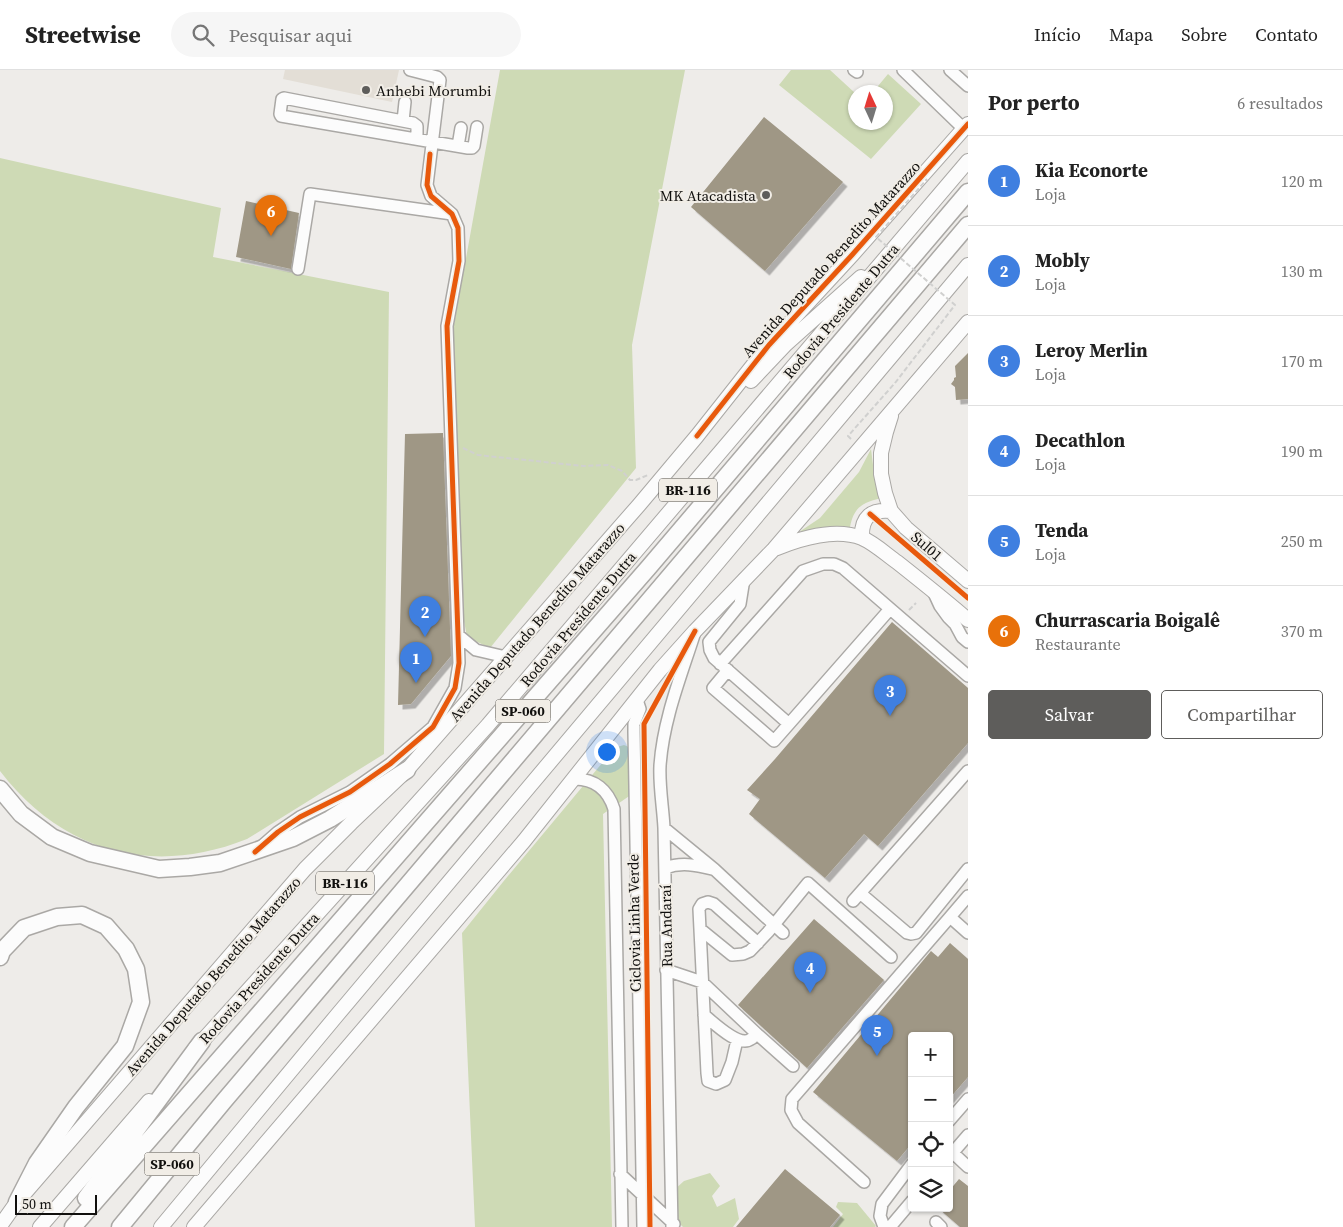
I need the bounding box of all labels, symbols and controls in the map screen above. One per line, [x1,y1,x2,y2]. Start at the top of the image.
search box [171,12,521,57]
text: Streetwise [25,18,141,51]
icon: search [189,21,217,49]
text: Pesquisar aqui [229,22,352,48]
text: Início [1034,22,1081,47]
text: Mapa [1109,22,1153,47]
text: Sobre [1181,22,1227,47]
text: Contato [1255,22,1318,47]
place label: Anhebi Morumbi [376,80,491,101]
marker: Anhebi Morumbi [360,84,372,96]
north arrow [848,85,893,130]
text: Por perto [988,88,1080,117]
text: 6 resultados [1237,92,1323,114]
street label: Avenida Deputado Benedito Matarazzo [737,156,925,362]
text: Kia Econorte [1035,157,1148,183]
text: 1 [1000,170,1008,192]
text: 120 m [1281,170,1323,192]
text: Loja [1035,183,1066,205]
place label: MK Atacadista [660,185,756,206]
marker: MK Atacadista [760,189,772,201]
pin: 6 [255,195,287,236]
street label: Rodovia Presidente Dutra [778,239,904,383]
text: Mobly [1035,247,1090,273]
text: 2 [1000,260,1008,282]
text: 130 m [1281,260,1323,282]
text: Loja [1035,273,1066,295]
text: Leroy Merlin [1035,337,1148,363]
text: 3 [1000,350,1008,372]
text: 170 m [1281,350,1323,372]
text: Loja [1035,363,1066,385]
text: Decathlon [1035,427,1125,453]
text: 4 [1000,440,1008,462]
text: 190 m [1281,440,1323,462]
text: Loja [1035,453,1066,475]
road number: BR-116 [659,478,717,502]
text: Tenda [1035,517,1088,543]
street label: Avenida Deputado Benedito Matarazzo [445,518,629,726]
street label: Sul01 [907,526,947,566]
text: 5 [1000,530,1008,552]
text: 250 m [1281,530,1323,552]
text: Loja [1035,543,1066,565]
street label: Rodovia Presidente Dutra [515,547,641,691]
pin: 2 [409,596,441,637]
text: Churrascaria Boigalê [1035,607,1220,633]
text: 6 [1000,620,1008,642]
text: 370 m [1281,620,1323,642]
text: Restaurante [1035,633,1121,655]
pin: 1 [400,642,432,683]
pin: 3 [874,675,906,716]
button: Salvar [988,690,1151,739]
button: Compartilhar [1161,690,1323,739]
road number: SP-060 [496,700,550,722]
your location [594,739,620,765]
street label: Ciclovia Linha Verde [622,853,646,992]
road number: BR-116 [316,871,374,894]
street label: Avenida Deputado Benedito Matarazzo [121,872,305,1080]
street label: Rua Andaraí [655,884,677,968]
street label: Rodovia Presidente Dutra [194,907,324,1048]
pin: 4 [794,952,826,993]
pin: 5 [861,1015,893,1056]
map controls [908,1032,953,1212]
button: + [908,1032,953,1077]
button: − [908,1077,953,1122]
button: locate [908,1122,953,1167]
road number: SP-060 [144,1152,200,1176]
button: layers [908,1167,953,1212]
scale bar [15,1192,98,1215]
text: 50 m [22,1194,52,1214]

